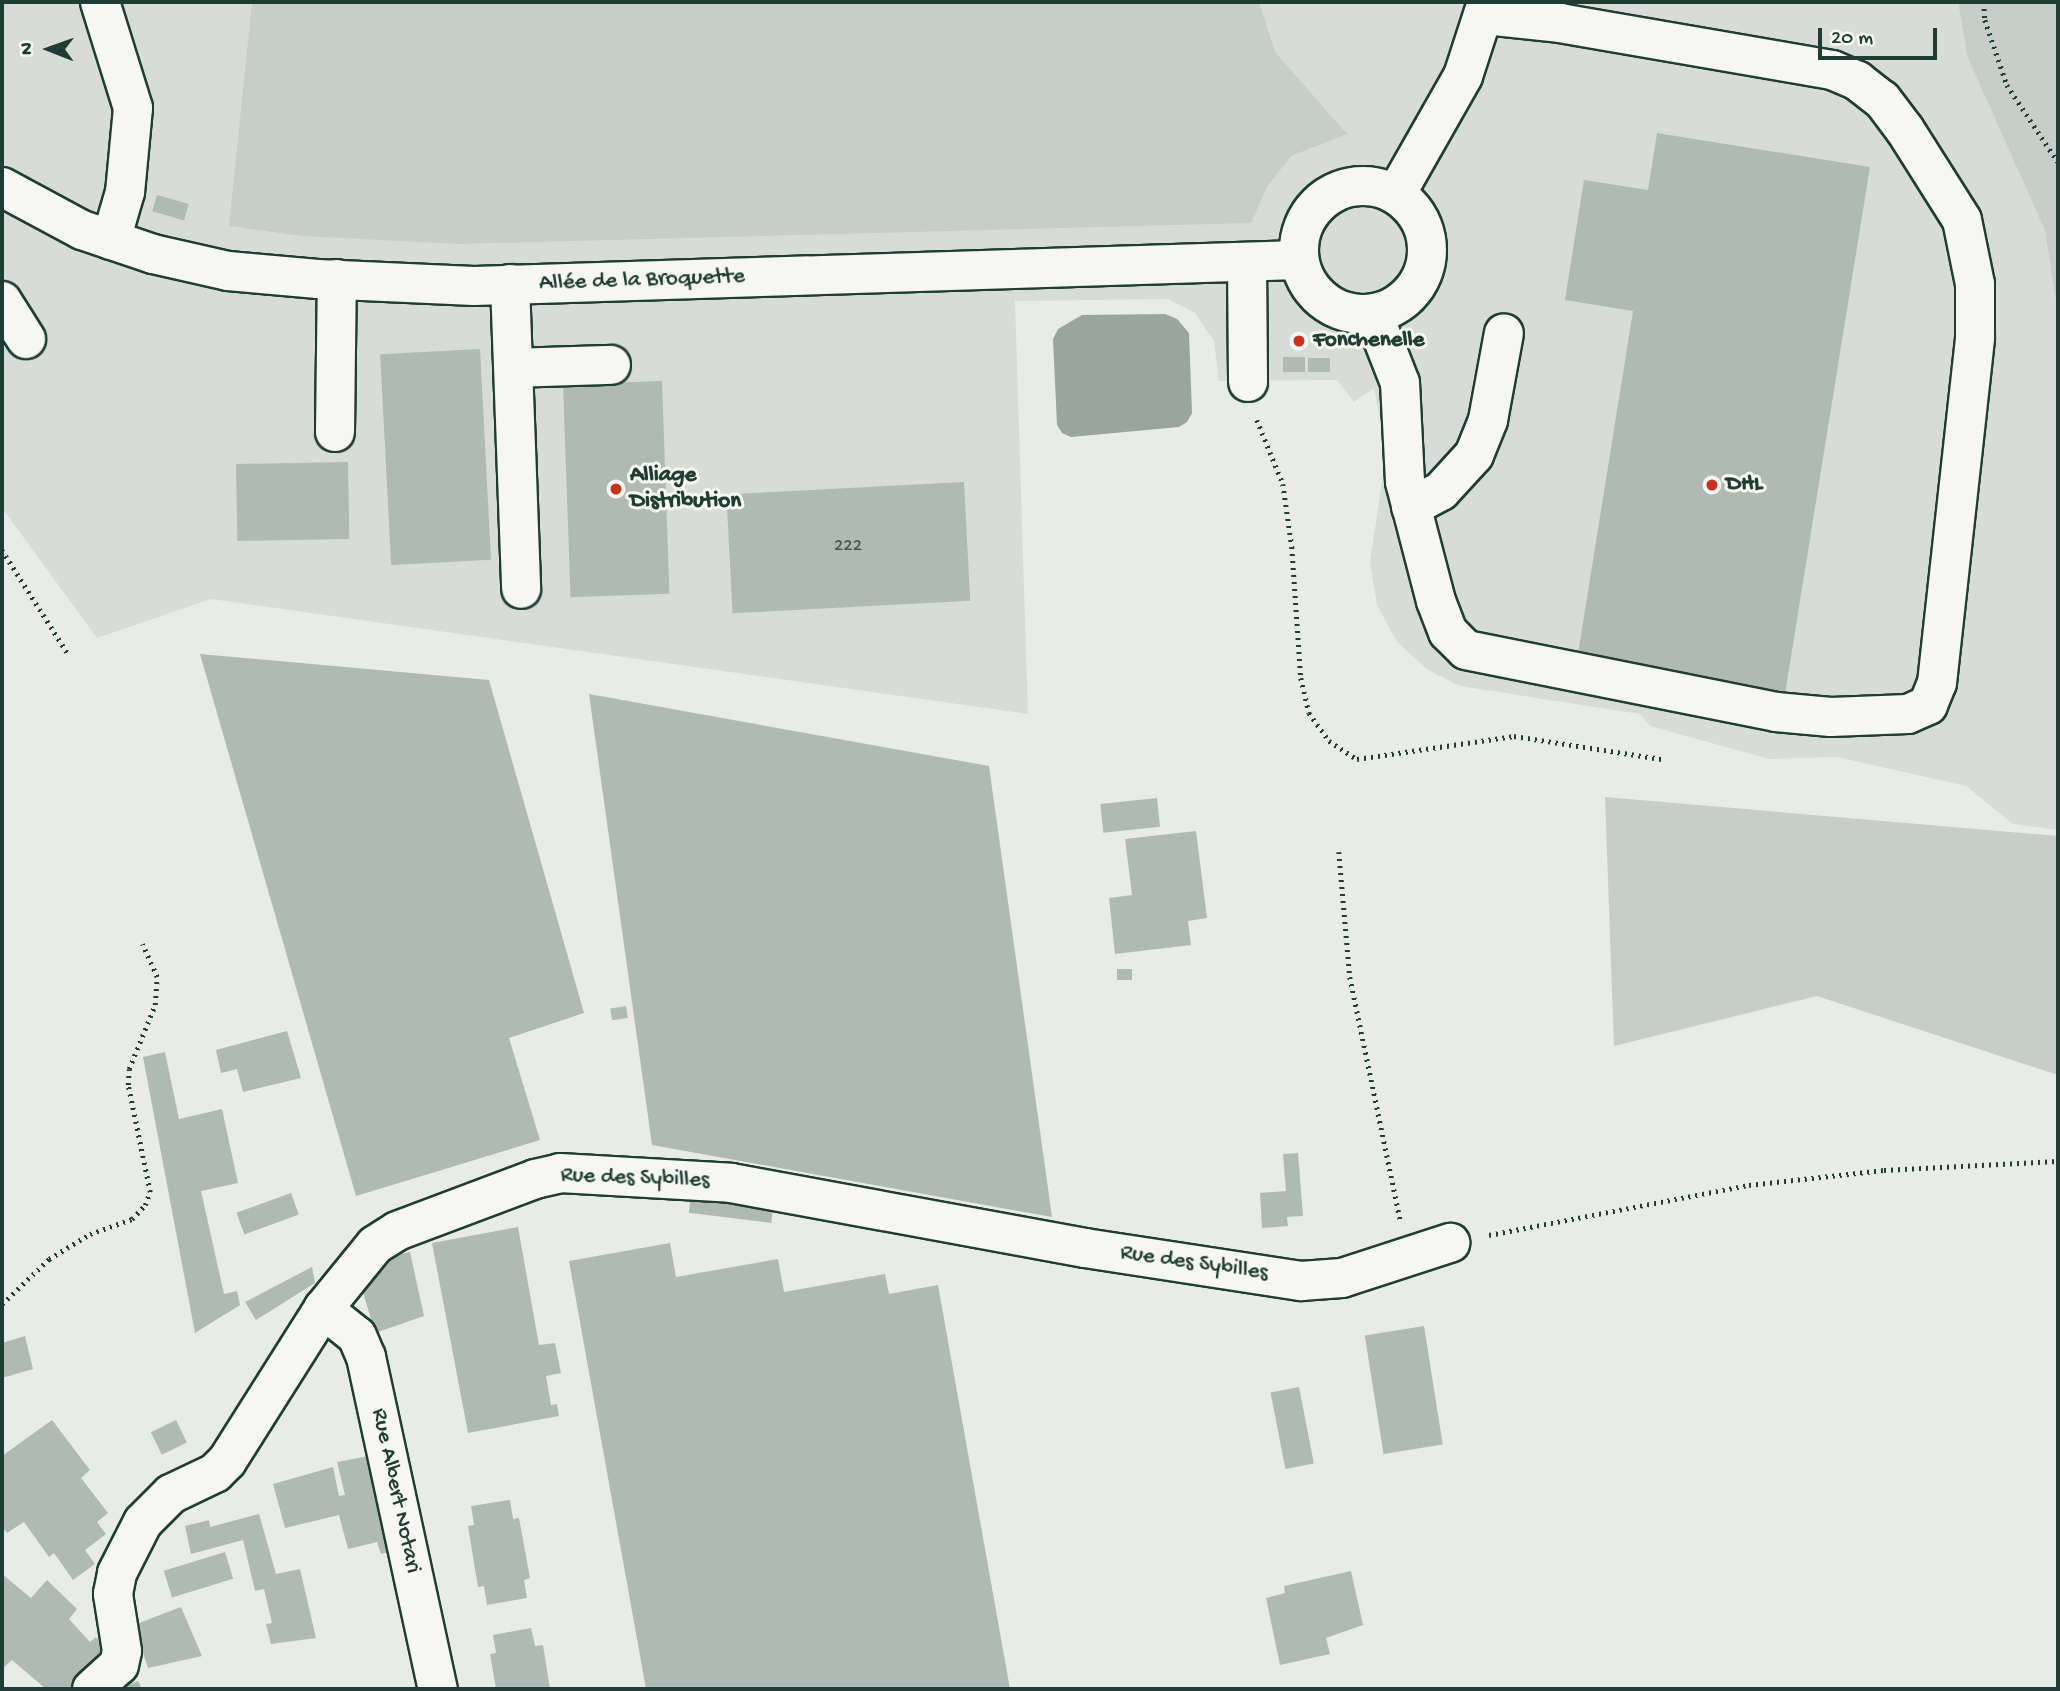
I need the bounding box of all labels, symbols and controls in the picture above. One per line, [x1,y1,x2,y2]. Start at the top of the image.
north arrow [14,14,84,84]
scale bar [1822,14,1941,58]
text: 20 m [1831,27,1873,52]
text: N [16,42,39,55]
street label: Allée de la Broquette [539,264,745,298]
place label: Fonchenelle [1313,327,1424,355]
marker: Fonchenelle [1291,333,1307,349]
place label: Alliage Distribution [630,462,741,516]
place label: DHL [1726,471,1763,499]
marker: DHL [1704,477,1720,493]
marker: Alliage Distribution [608,481,624,497]
house number: 222 [834,536,862,558]
street label: Rue des Sybilles [560,1163,710,1195]
street label: Rue des Sybilles [1118,1240,1270,1288]
street label: Rue Albert Notari [364,1406,426,1576]

